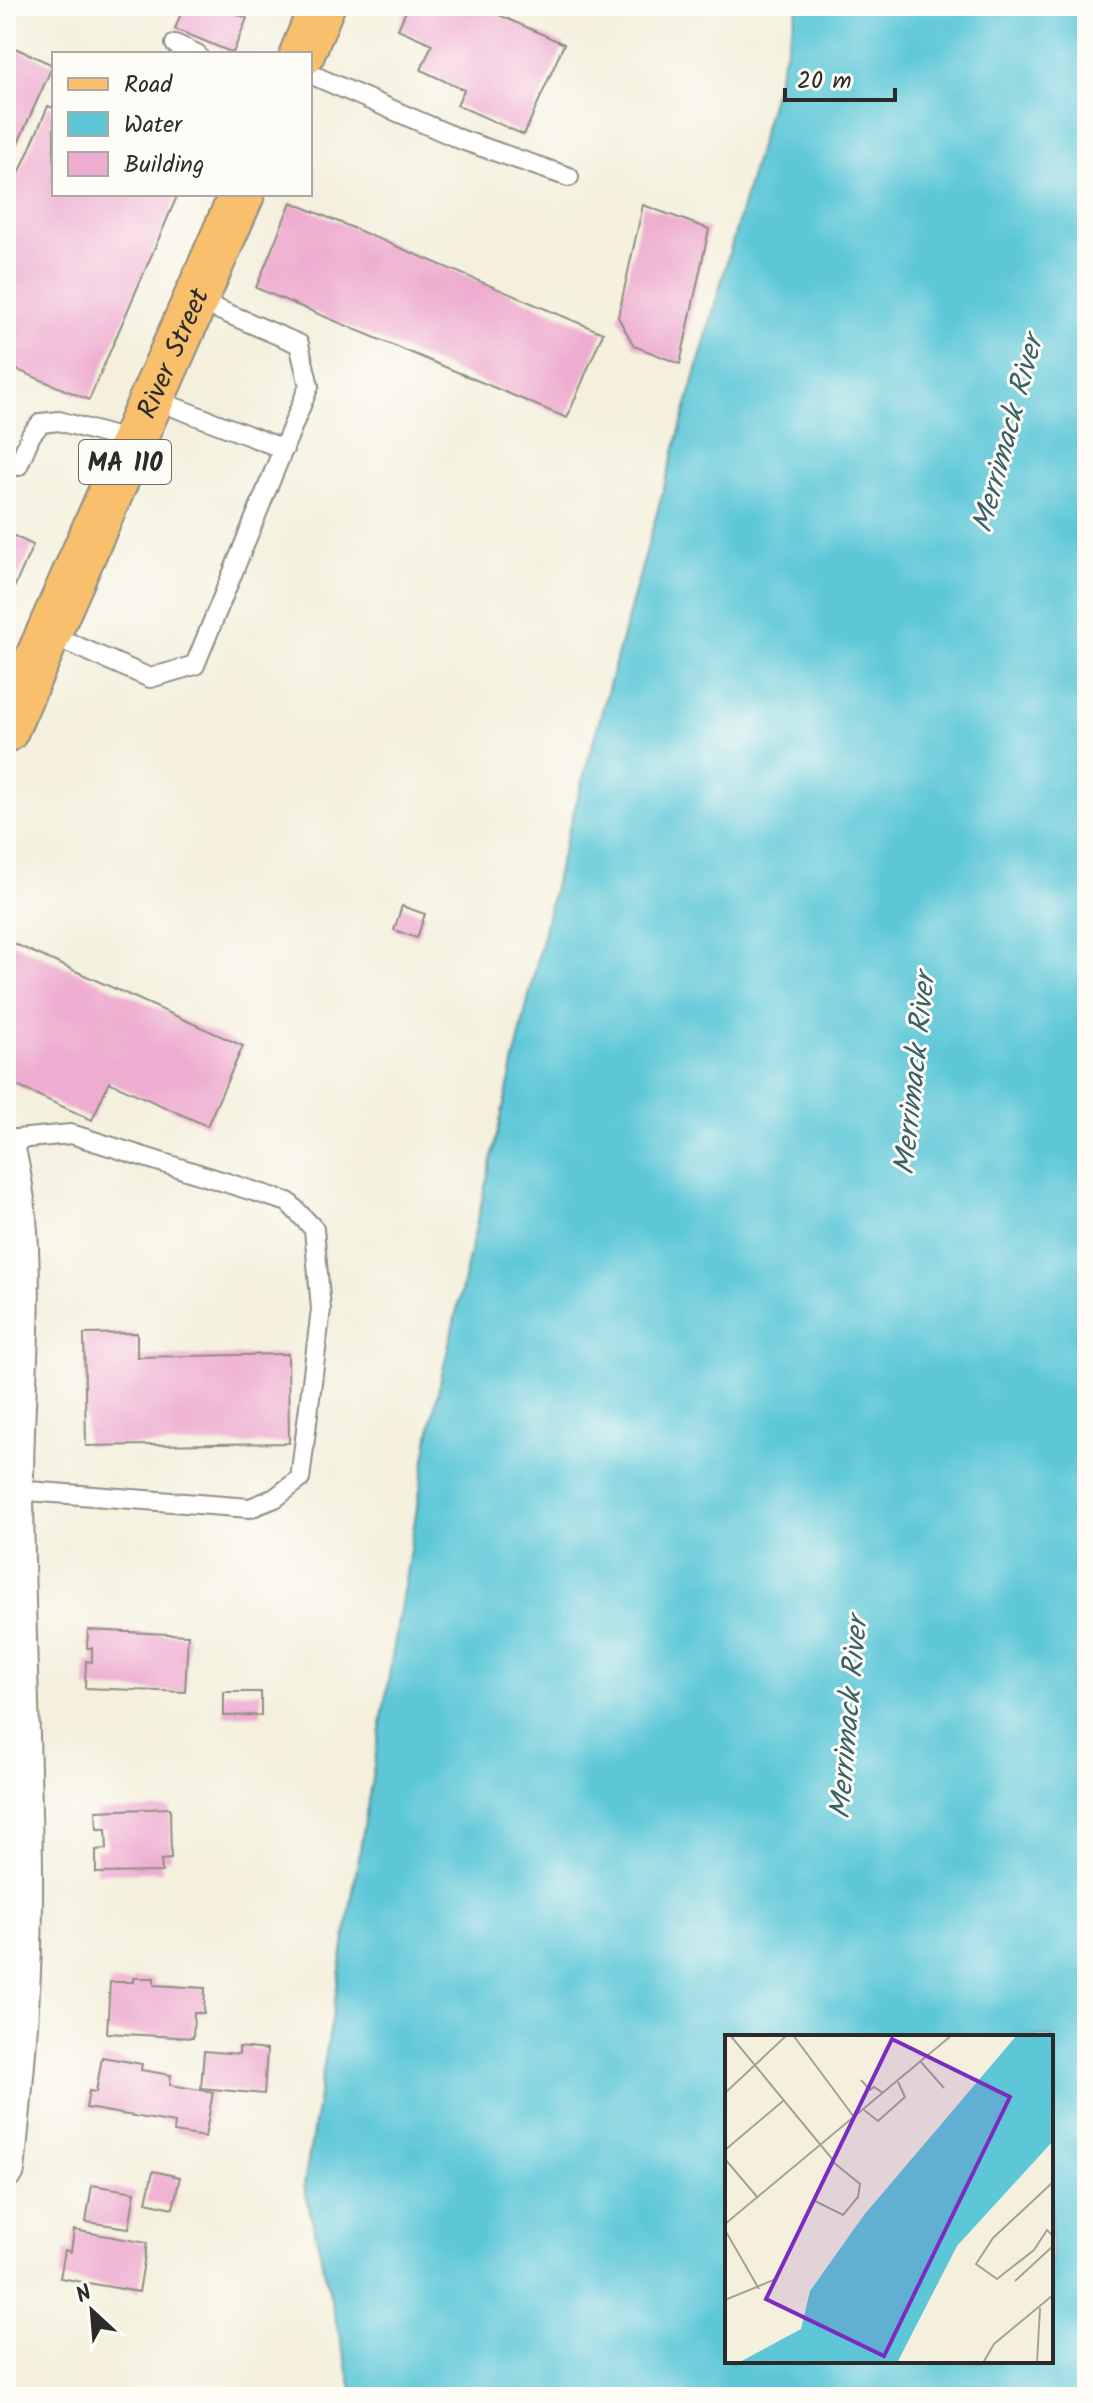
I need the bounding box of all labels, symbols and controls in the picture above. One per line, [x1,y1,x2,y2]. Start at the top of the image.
legend [52,52,312,196]
scale bar [785,52,895,102]
text: 20 m [797,62,852,101]
text: Road [124,66,173,105]
text: Water [124,106,184,145]
text: Building [124,146,204,185]
street label: River Street [126,280,223,427]
water label: Merrimack River [960,325,1060,538]
road number: MA 110 [79,440,171,484]
water label: Merrimack River [882,965,951,1177]
water label: Merrimack River [817,1609,883,1821]
inset map [725,2035,1053,2363]
north arrow [52,2271,132,2351]
text: N [70,2276,98,2314]

